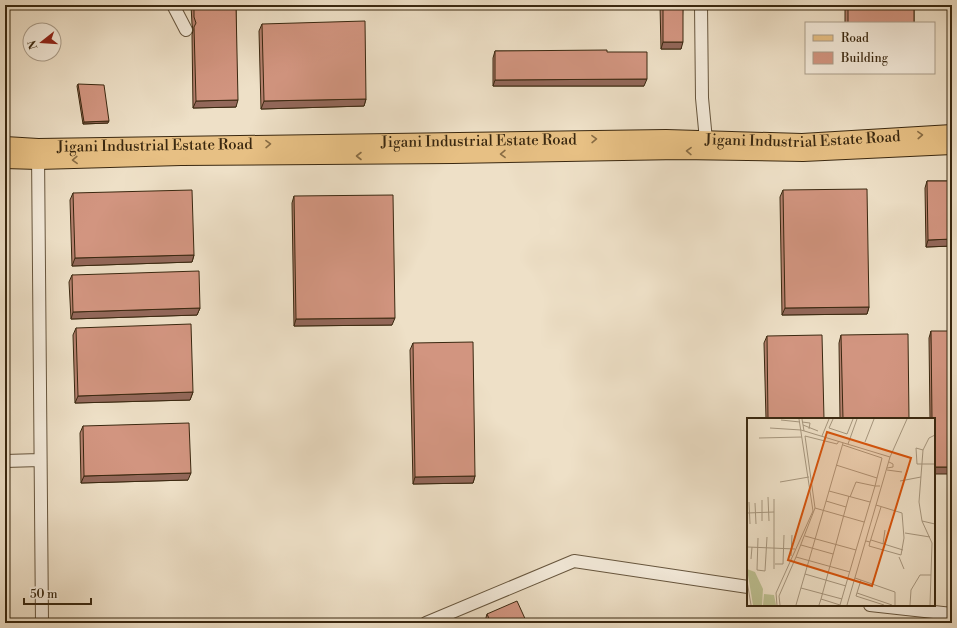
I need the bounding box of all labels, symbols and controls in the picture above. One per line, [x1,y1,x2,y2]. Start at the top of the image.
north arrow [22,22,62,62]
legend [805,22,935,74]
text: Road [841,31,869,46]
text: N [25,38,41,51]
text: Building [840,51,889,66]
street label: Jigani Industrial Estate Road [704,127,902,152]
street label: Jigani Industrial Estate Road [380,130,577,152]
one-way arrow [917,130,923,139]
street label: Jigani Industrial Estate Road [56,135,253,157]
one-way arrow [591,135,597,143]
one-way arrow [265,140,271,148]
one-way arrow [686,147,692,155]
one-way arrow [500,150,506,158]
one-way arrow [356,152,362,160]
one-way arrow [72,156,78,164]
inset map [747,418,935,606]
scale bar [24,580,91,606]
text: 50 m [30,587,58,602]

